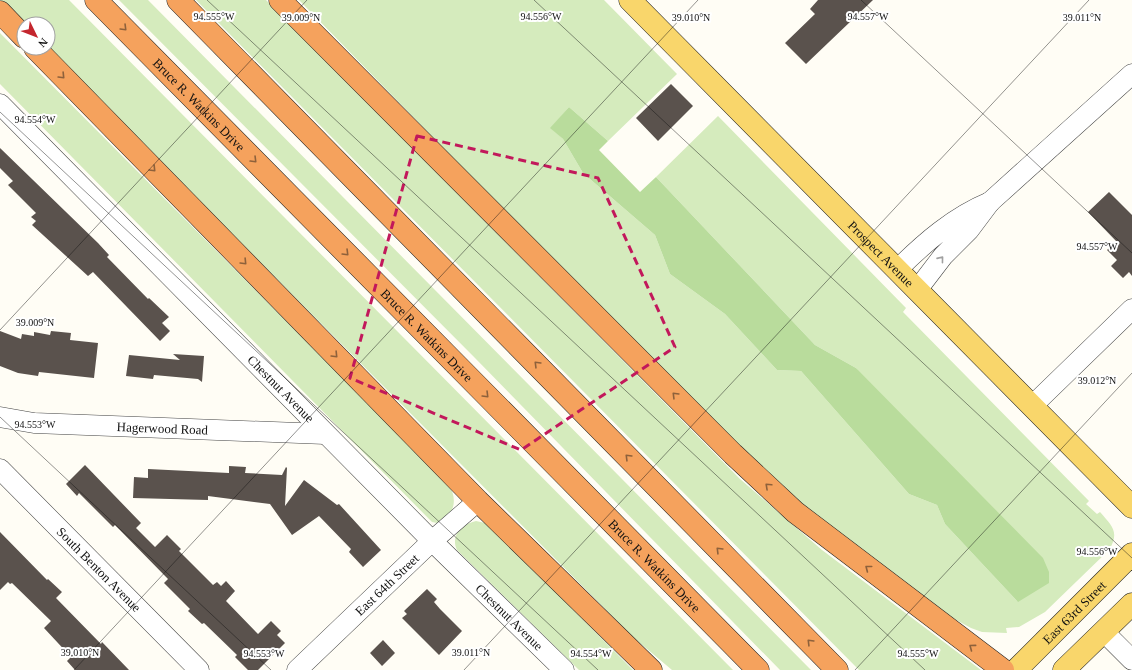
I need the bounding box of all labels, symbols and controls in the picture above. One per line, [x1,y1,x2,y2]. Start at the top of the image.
text: 94.555°W [194,11,235,22]
text: 94.556°W [521,11,562,22]
text: 94.557°W [848,11,889,22]
text: 39.009°N [282,12,320,23]
text: 39.010°N [672,12,710,23]
text: 39.011°N [1063,12,1101,23]
north arrow [16,16,56,56]
one-way arrow [119,23,126,31]
text: N [36,36,50,50]
street label: Bruce R. Watkins Drive [150,55,249,154]
one-way arrow [57,71,65,79]
text: 94.554°W [15,114,56,125]
one-way arrow [249,155,257,163]
one-way arrow [148,164,156,172]
street label: Prospect Avenue [845,218,917,290]
text: 94.557°W [1077,241,1118,252]
one-way arrow [341,248,348,256]
one-way arrow [239,257,247,265]
one-way arrow [937,257,944,264]
street label: Bruce R. Watkins Drive [378,285,476,385]
text: 39.009°N [16,317,54,328]
one-way arrow [330,350,338,358]
street label: Chestnut Avenue [245,352,318,425]
one-way arrow [534,361,541,369]
text: 39.012°N [1078,375,1116,386]
one-way arrow [481,390,489,398]
one-way arrow [672,392,680,400]
text: 94.553°W [15,419,56,430]
street label: Hagerwood Road [116,419,209,437]
one-way arrow [625,454,633,462]
one-way arrow [765,483,773,491]
street label: Bruce R. Watkins Drive [606,516,704,615]
street label: South Benton Avenue [54,524,145,615]
text: 94.556°W [1077,546,1118,557]
one-way arrow [716,547,724,555]
street label: East 64th Street [352,550,422,618]
one-way arrow [866,566,873,573]
street label: East 63rd Street [1039,577,1109,647]
street label: Chestnut Avenue [473,581,547,653]
one-way arrow [807,639,815,647]
one-way arrow [969,644,976,651]
text: 39.010°N [61,647,99,658]
text: 39.011°N [452,647,490,658]
text: 94.553°W [244,648,285,659]
text: 94.554°W [571,648,612,659]
text: 94.555°W [898,648,939,659]

